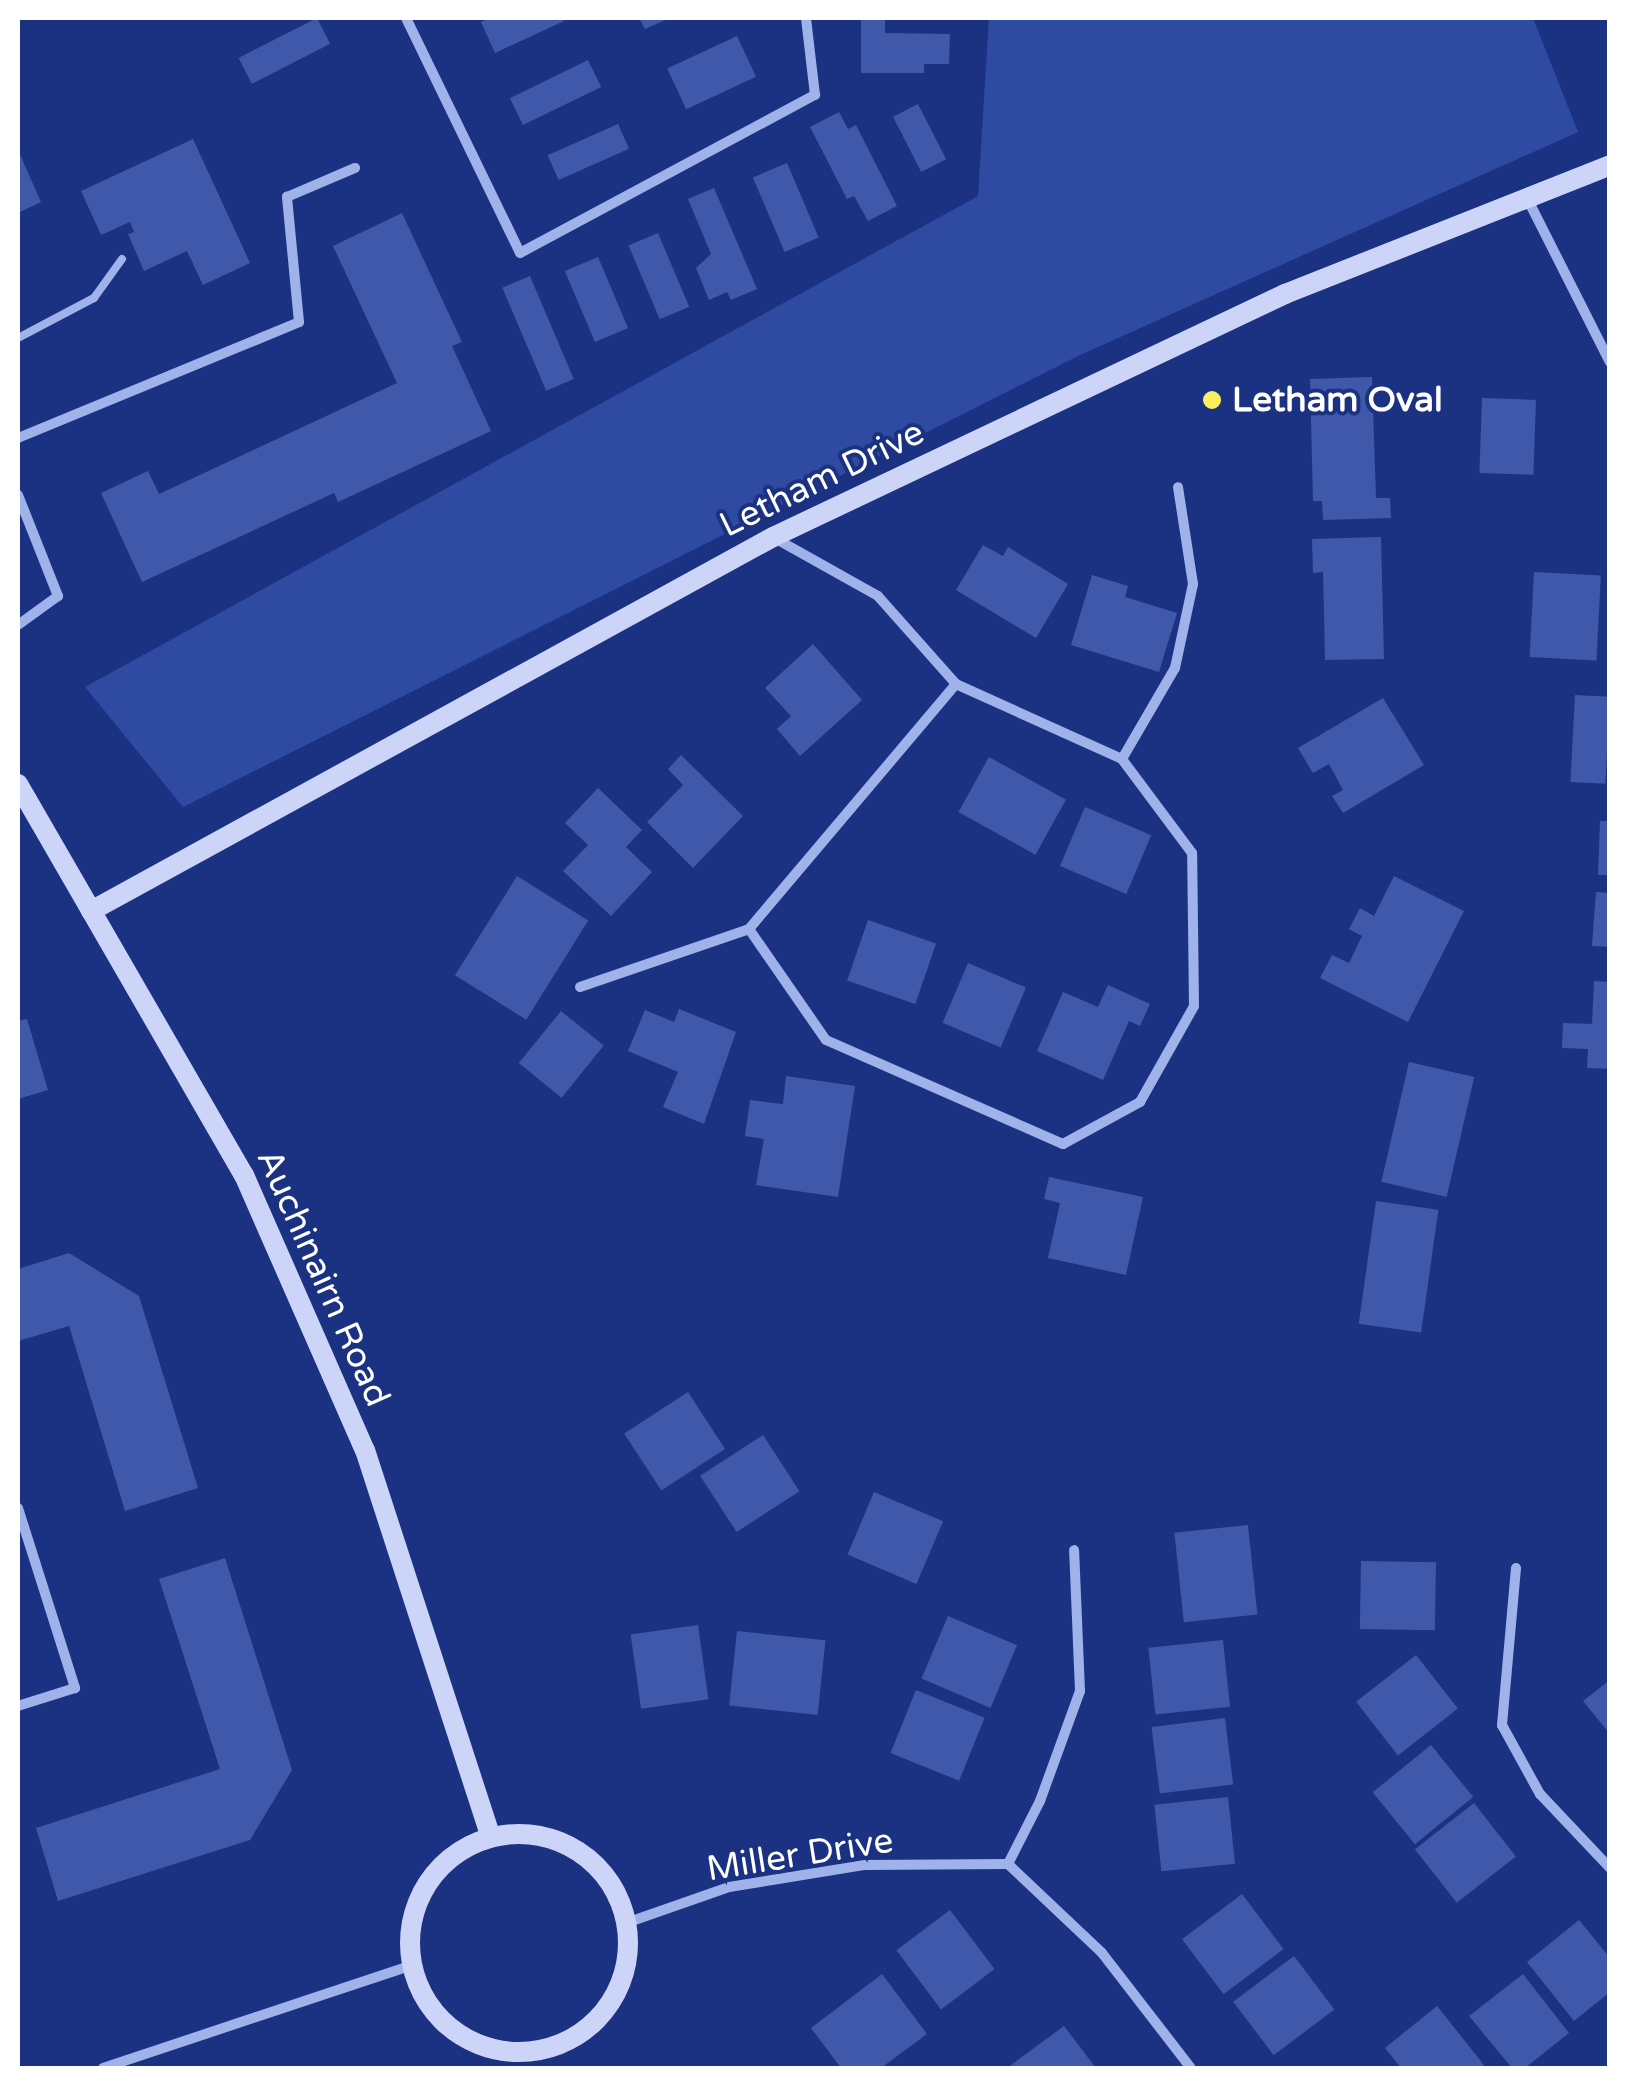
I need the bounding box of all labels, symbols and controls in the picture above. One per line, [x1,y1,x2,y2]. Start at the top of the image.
place label: Letham Oval [1232,379,1443,421]
marker: Letham Oval [1201,389,1223,411]
street label: Letham Drive [713,412,931,546]
street label: Auchinairn Road [247,1143,399,1413]
street label: Miller Drive [704,1820,896,1890]

